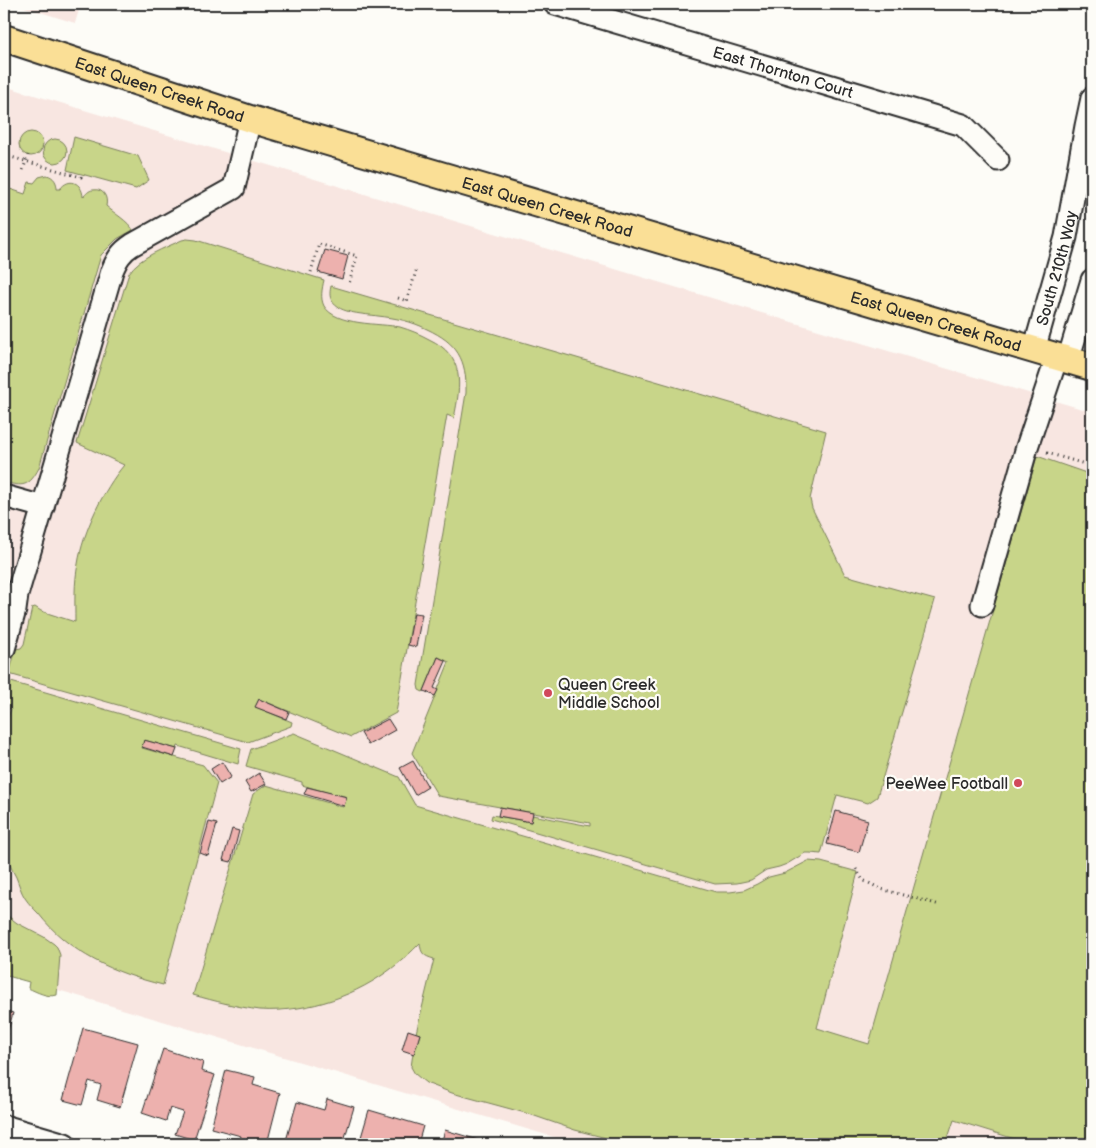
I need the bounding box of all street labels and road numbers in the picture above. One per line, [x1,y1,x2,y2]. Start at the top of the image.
street label: East Thornton Court [710,43,855,103]
street label: East Queen Creek Road [72,54,246,127]
street label: East Queen Creek Road [459,174,635,242]
street label: South 210th Way [1033,209,1082,328]
street label: East Queen Creek Road [848,288,1023,357]

